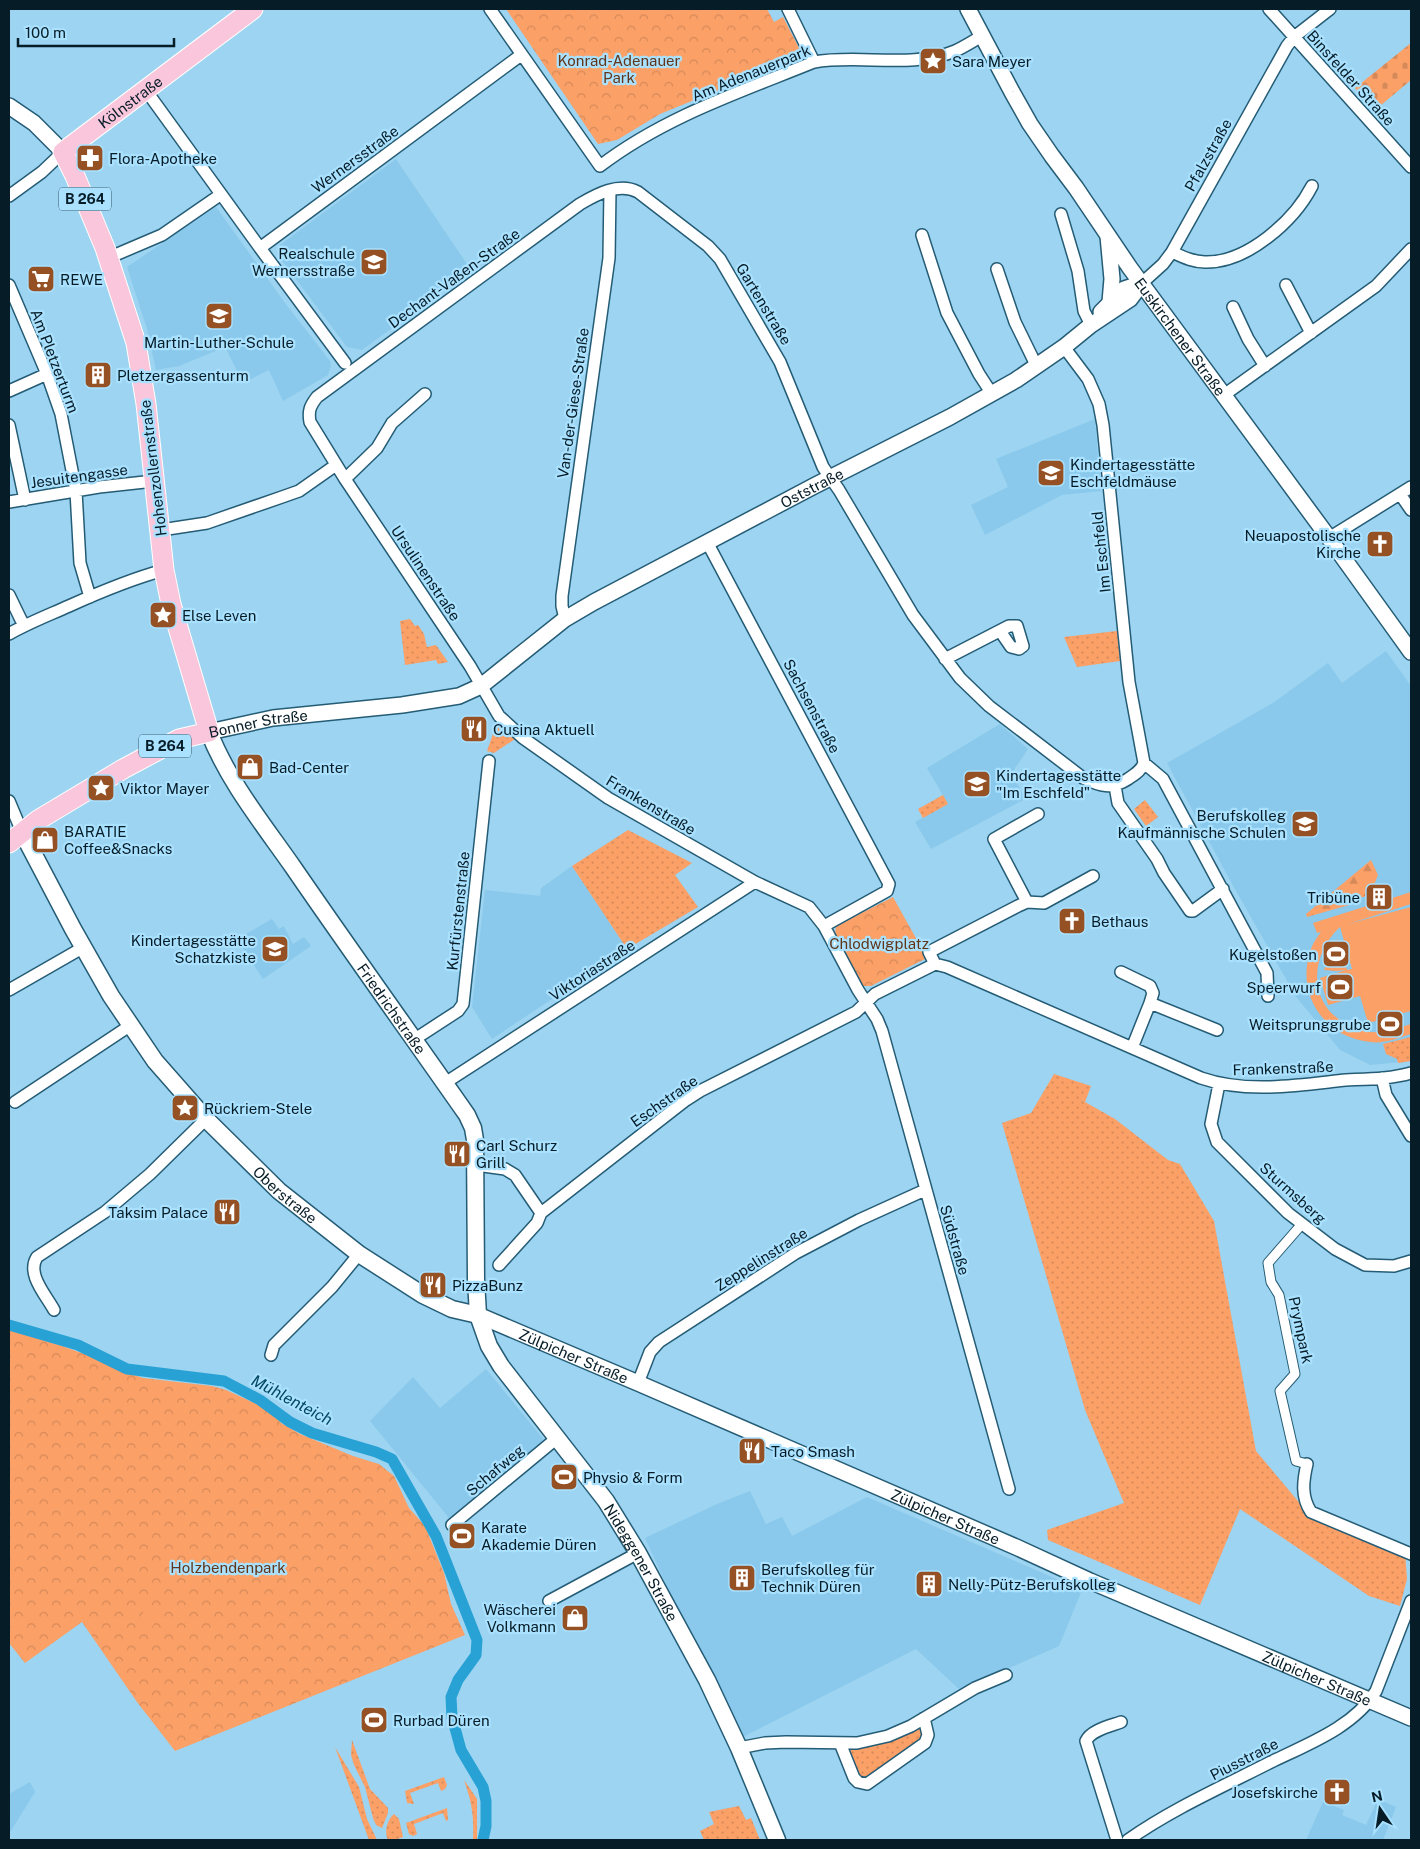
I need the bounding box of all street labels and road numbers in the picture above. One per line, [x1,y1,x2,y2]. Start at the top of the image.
street label: Binsfelder Straße [1304,27,1398,129]
street label: Am Adenauerpark [689,41,813,105]
street label: Kölnstraße [94,72,165,131]
street label: Pfalzstraße [1181,116,1235,194]
street label: Wernersstraße [308,122,402,196]
road number: B 264 [59,188,111,210]
street label: Dechant-Vaßen-Straße [385,225,523,331]
street label: Gartenstraße [733,260,795,348]
street label: Euskirchener Straße [1131,274,1229,399]
street label: Am Pletzerturm [27,307,83,415]
street label: Van-der-Giese-Straße [554,327,592,479]
street label: Hohenzollernstraße [136,399,170,537]
street label: Jesuitengasse [29,461,129,491]
street label: Oststraße [777,464,846,511]
street label: Im Eschfeld [1088,511,1114,593]
street label: Ursulinenstraße [388,522,464,624]
street label: Sachsenstraße [780,656,844,756]
street label: Bonner Straße [207,706,309,740]
road number: B 264 [139,734,191,758]
street label: Frankenstraße [603,772,699,838]
street label: Kurfürstenstraße [443,851,473,971]
street label: Viktoriastraße [546,936,638,1004]
street label: Friedrichstraße [354,960,430,1057]
street label: Frankenstraße [1232,1058,1334,1078]
street label: Eschstraße [627,1072,701,1130]
street label: Sturmsberg [1256,1159,1330,1227]
street label: Oberstraße [250,1162,321,1226]
street label: Südstraße [937,1203,973,1277]
street label: Zeppelinstraße [712,1224,810,1294]
street label: Prympark [1286,1295,1316,1365]
street label: Zülpicher Straße [517,1325,631,1386]
street label: Schafweg [463,1441,527,1499]
street label: Zülpicher Straße [888,1485,1003,1547]
street label: Nideggener Straße [601,1500,682,1624]
street label: Zülpicher Straße [1260,1647,1374,1709]
street label: Piusstraße [1207,1735,1281,1783]

